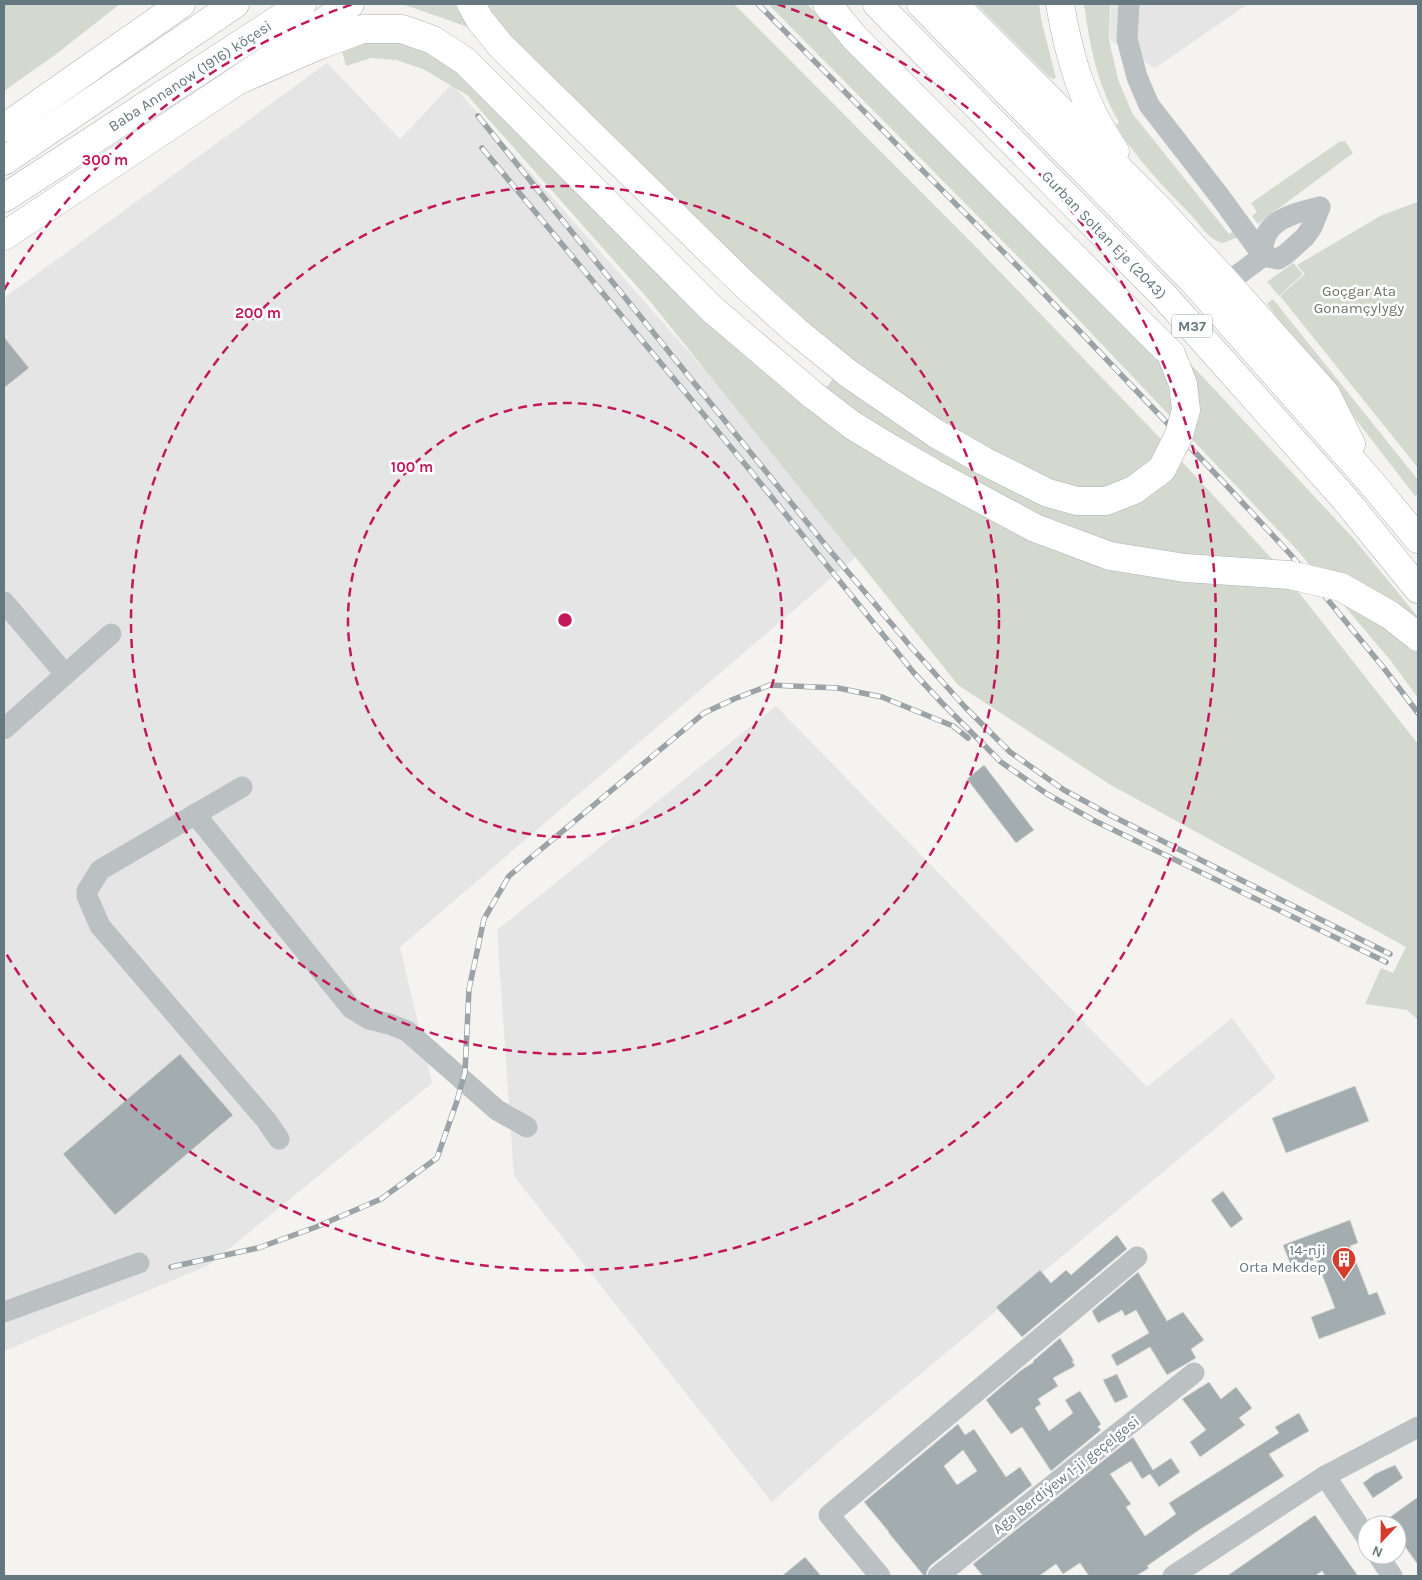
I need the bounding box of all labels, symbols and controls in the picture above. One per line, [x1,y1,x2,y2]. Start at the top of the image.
street label: Baba Annanow (1916) köçesi [105,16,275,136]
text: 300 m [82,151,128,169]
street label: Gurban Soltan Eje (2043) [1038,167,1170,303]
park label: Goçgar Ata Gonamçylygy [1314,282,1404,317]
text: 200 m [235,304,281,322]
road number: M37 [1172,314,1212,338]
text: 100 m [391,458,433,476]
centre of rings [556,611,574,629]
place label: 14-nji Orta Mekdep [1239,1241,1326,1276]
building icon: 14-nji Orta Mekdep [1331,1246,1357,1280]
street label: Aga Berdiýew 1-ji geçelgesi [989,1412,1143,1538]
north arrow [1357,1515,1407,1565]
text: N [1369,1542,1385,1561]

